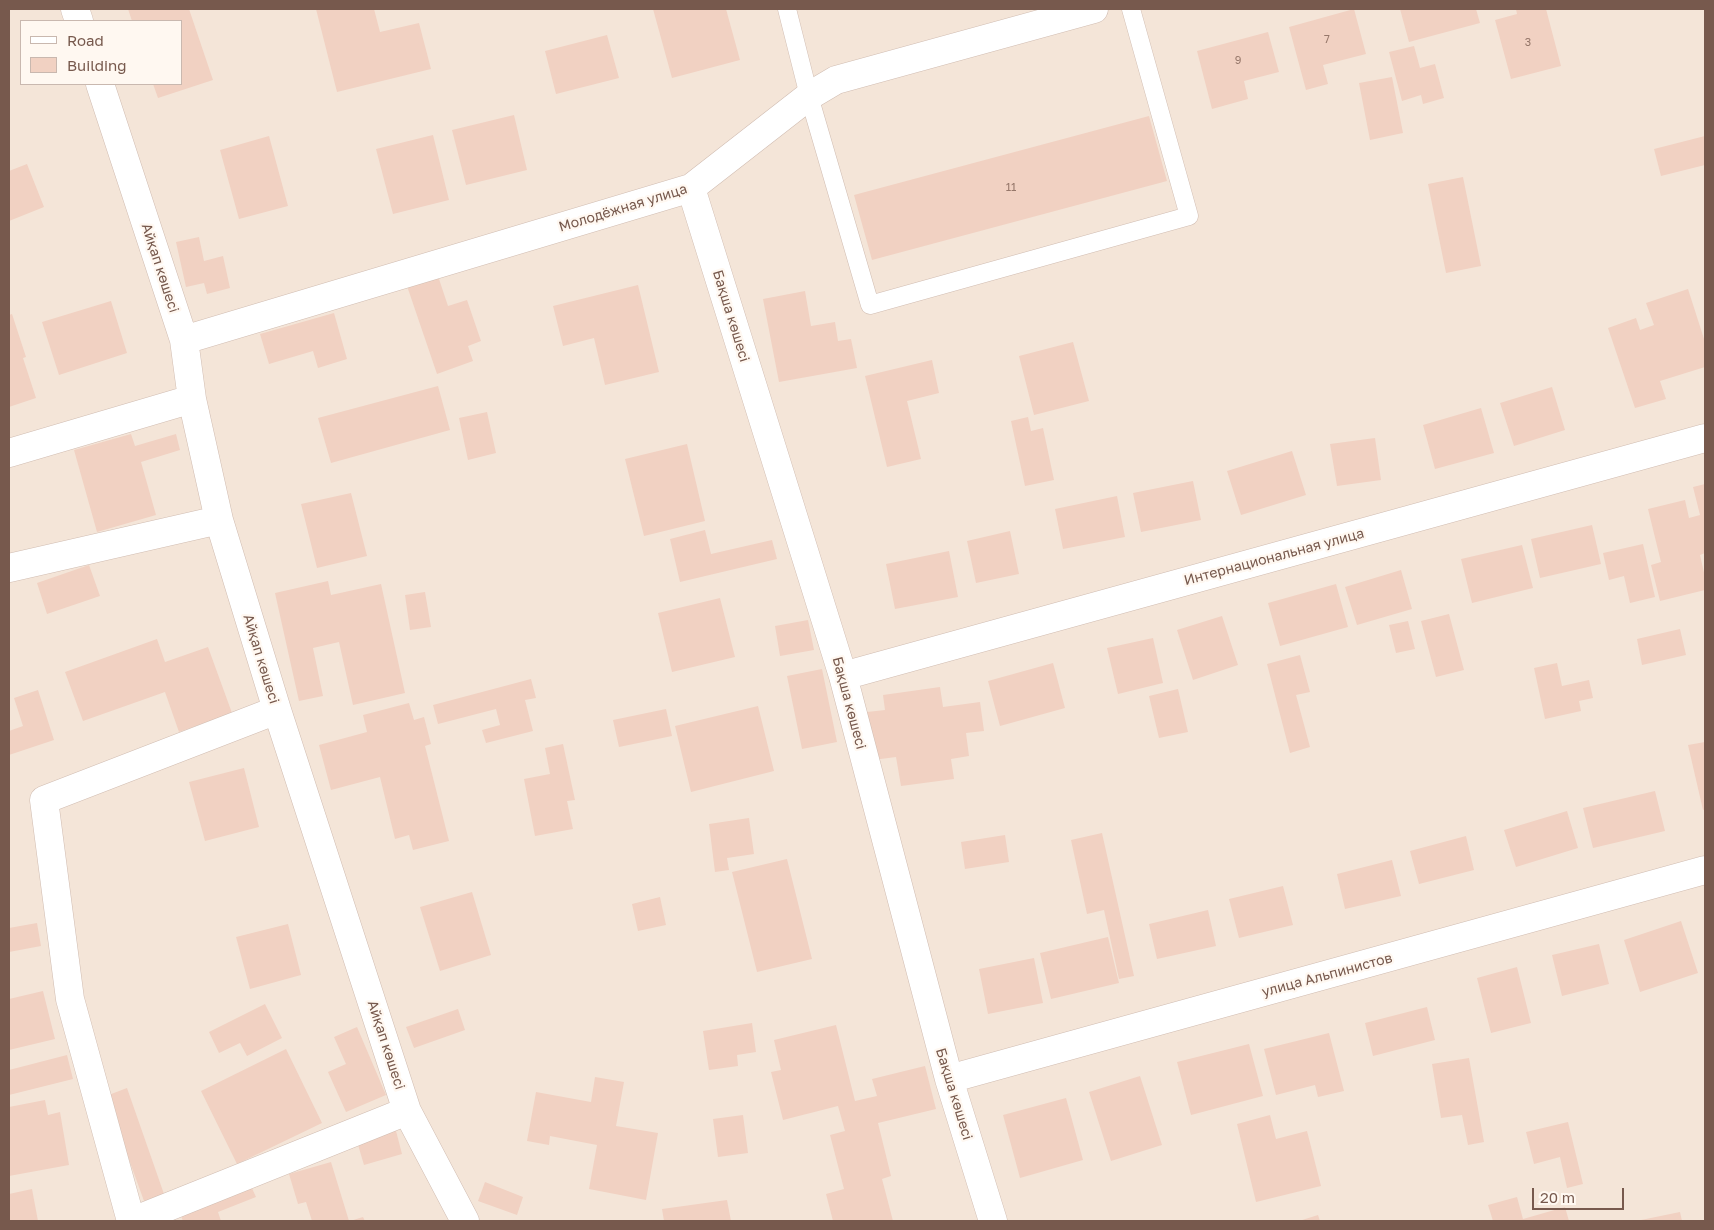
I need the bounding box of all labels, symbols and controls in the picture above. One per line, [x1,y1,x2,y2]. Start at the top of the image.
legend [20,20,182,85]
text: Road [67,31,104,49]
house number: 7 [1324,33,1330,47]
house number: 3 [1525,36,1531,50]
house number: 9 [1235,54,1241,68]
text: Building [67,56,127,74]
street label: Молодёжная улица [557,180,689,236]
house number: 11 [1006,181,1016,195]
street label: Айқап көшесі [138,221,182,315]
street label: Бақша көшесі [709,268,753,364]
street label: Интернациональная улица [1182,525,1366,589]
street label: Айқап көшесі [239,612,283,706]
street label: Бақша көшесі [829,655,869,751]
street label: улица Альпинистов [1260,949,1394,1001]
street label: Айқап көшесі [364,998,408,1092]
street label: Бақша көшесі [932,1046,976,1142]
scale bar [1534,1178,1626,1210]
text: 20 m [1540,1188,1575,1206]

